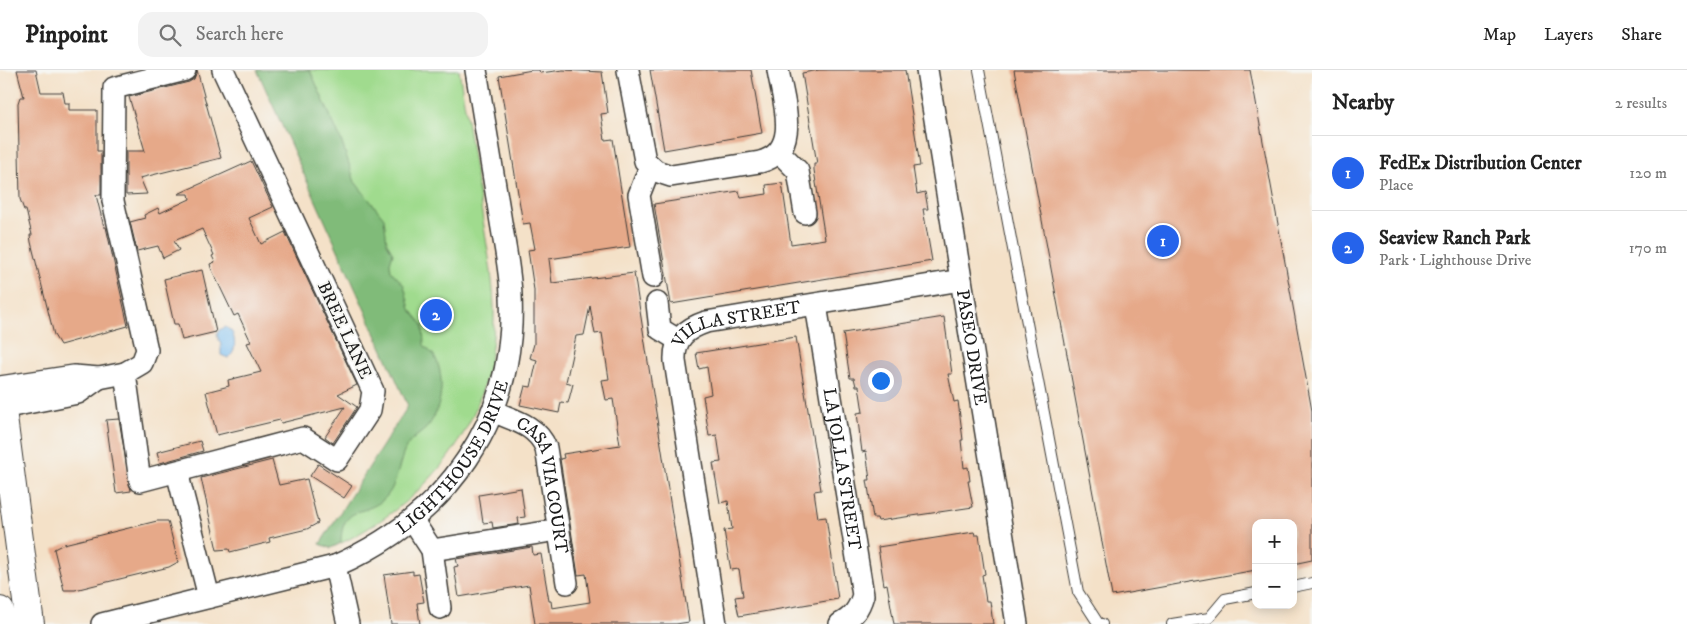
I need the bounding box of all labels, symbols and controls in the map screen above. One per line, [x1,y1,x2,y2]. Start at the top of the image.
search box [138,12,488,57]
text: Pinpoint [25,20,108,50]
icon: search [156,21,184,49]
text: Search here [196,23,284,46]
text: Map [1483,24,1516,46]
text: Layers [1544,24,1593,46]
text: Share [1621,24,1662,46]
text: Nearby [1332,90,1394,116]
text: 2 results [1615,93,1667,113]
text: FedEx Distribution Center [1379,152,1582,175]
text: 1 [1345,163,1351,183]
text: 120 m [1629,163,1667,183]
text: Place [1379,175,1413,195]
pin: 1 [1147,222,1179,260]
text: Seaview Ranch Park [1379,227,1530,250]
text: 2 [1344,238,1352,258]
text: 170 m [1629,238,1667,258]
text: Park · Lighthouse Drive [1379,250,1531,270]
street label: BREE LANE [312,278,376,383]
street label: PASEO DRIVE [951,288,991,407]
pin: 2 [420,296,452,334]
street label: VILLA STREET [667,297,803,352]
your location [868,368,894,394]
street label: LIGHTHOUSE DRIVE [392,378,514,540]
street label: LA JOLLA STREET [818,386,866,552]
street label: CASA VIA COURT [512,412,572,556]
map controls [1252,519,1297,609]
button: + [1252,519,1297,564]
button: − [1252,564,1297,609]

